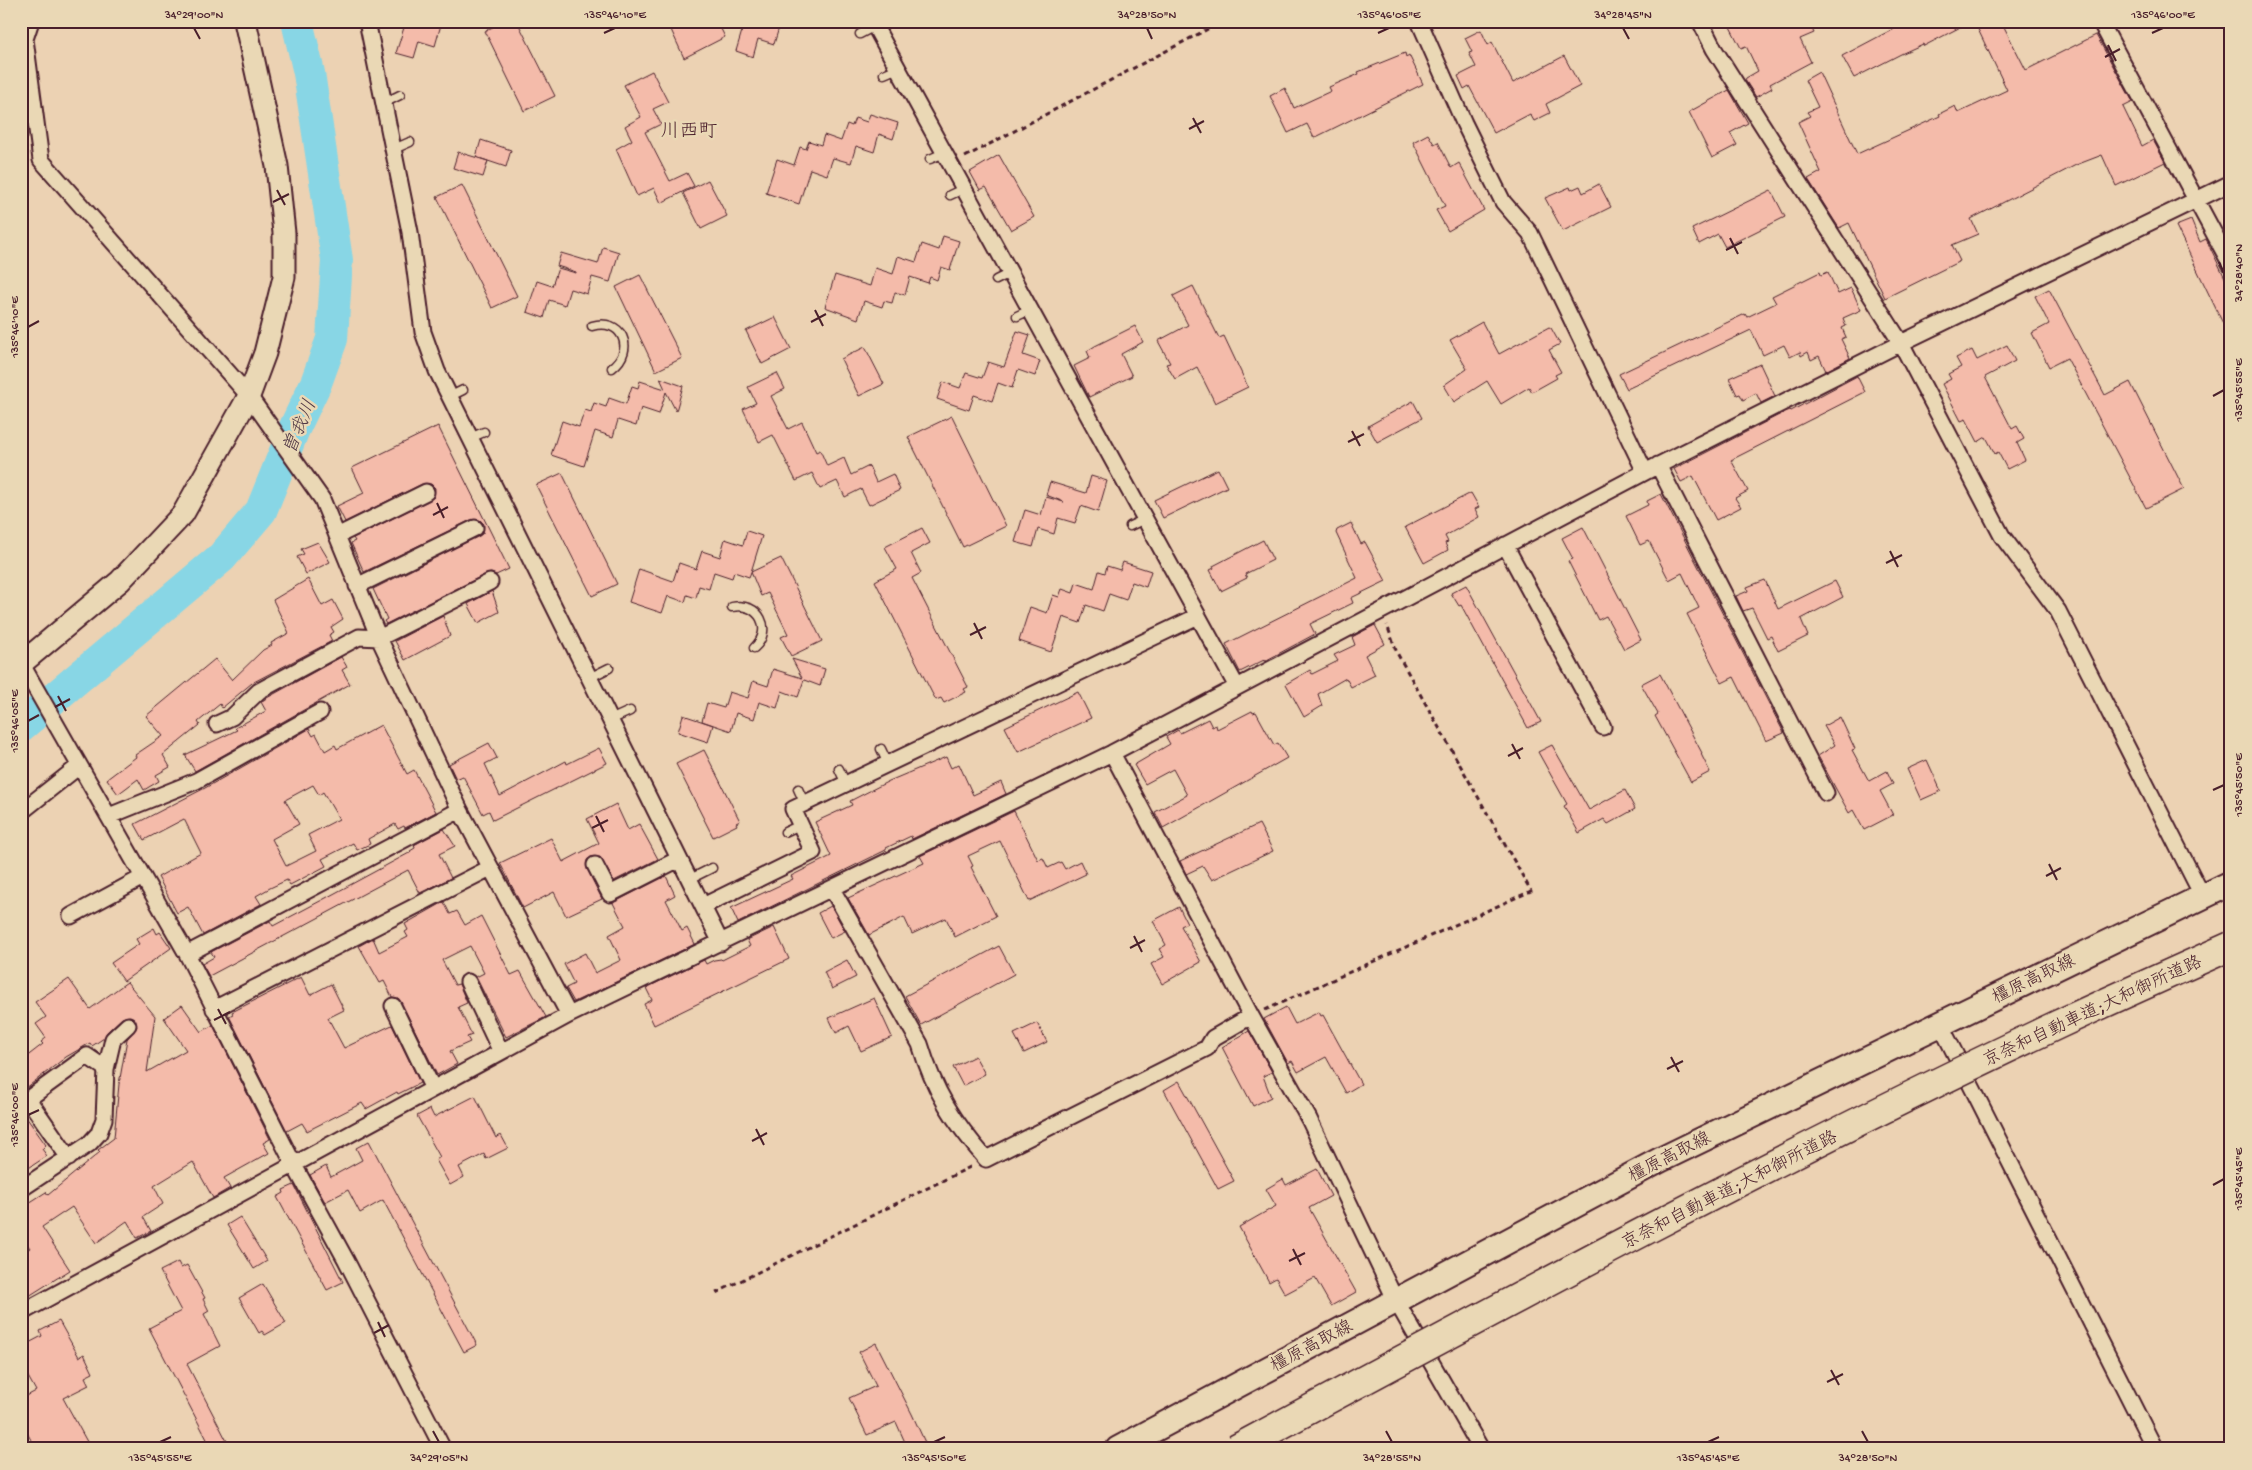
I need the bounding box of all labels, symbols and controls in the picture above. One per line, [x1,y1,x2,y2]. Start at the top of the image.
text: 34°29'00"N [164,9,224,23]
text: 135°46'10"E [583,9,646,23]
text: 34°28'50"N [1117,9,1177,23]
text: 135°46'05"E [1356,9,1421,23]
text: 34°28'45"N [1593,9,1652,23]
text: 135°46'00"E [2130,9,2195,23]
district label: 川西町 [660,121,718,144]
text: 34°28'40"N [2233,244,2247,303]
text: 135°46'10"E [9,296,23,359]
text: 135°45'55"E [2233,358,2247,422]
water label: 曽我川 [279,396,323,458]
text: 135°46'05"E [9,689,23,754]
text: 135°45'50"E [2233,753,2247,818]
street label: 橿原高取線 [1989,950,2079,1009]
street label: 京奈和自動車道;大和御所道路 [1980,951,2206,1072]
text: 135°46'00"E [9,1083,23,1148]
street label: 京奈和自動車道;大和御所道路 [1618,1127,1842,1255]
street label: 橿原高取線 [1625,1128,1715,1188]
text: 135°45'45"E [2233,1147,2247,1211]
street label: 橿原高取線 [1267,1316,1357,1378]
text: 135°45'55"E [128,1452,192,1466]
text: 34°29'05"N [409,1452,468,1466]
text: 135°45'50"E [901,1452,966,1466]
text: 34°28'55"N [1362,1452,1421,1466]
text: 135°45'45"E [1676,1452,1740,1466]
text: 34°28'50"N [1838,1452,1898,1466]

